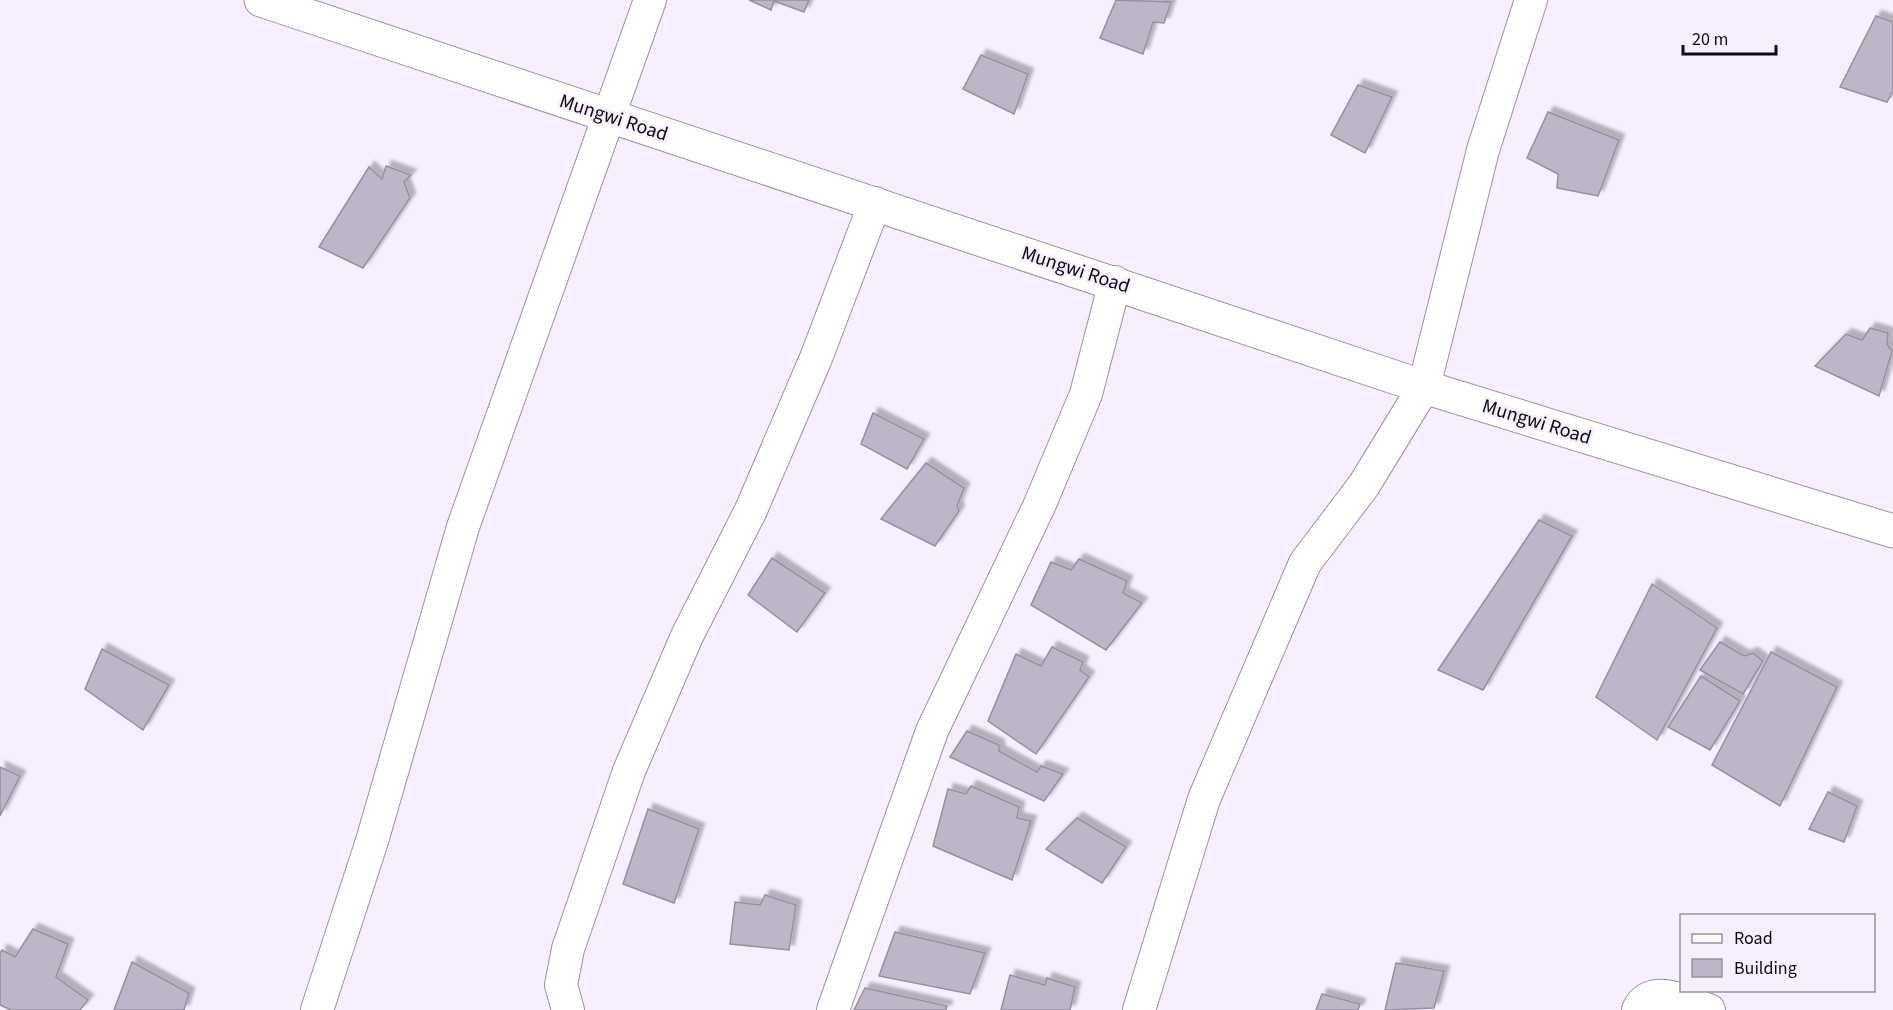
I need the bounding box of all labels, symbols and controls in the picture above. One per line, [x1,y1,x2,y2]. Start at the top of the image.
scale bar [1683,18,1776,56]
text: 20 m [1692,27,1728,52]
street label: Mungwi Road [556,87,672,149]
street label: Mungwi Road [1018,239,1134,301]
street label: Mungwi Road [1479,392,1595,452]
legend [1680,914,1875,992]
text: Road [1734,926,1773,951]
text: Building [1734,956,1797,981]

